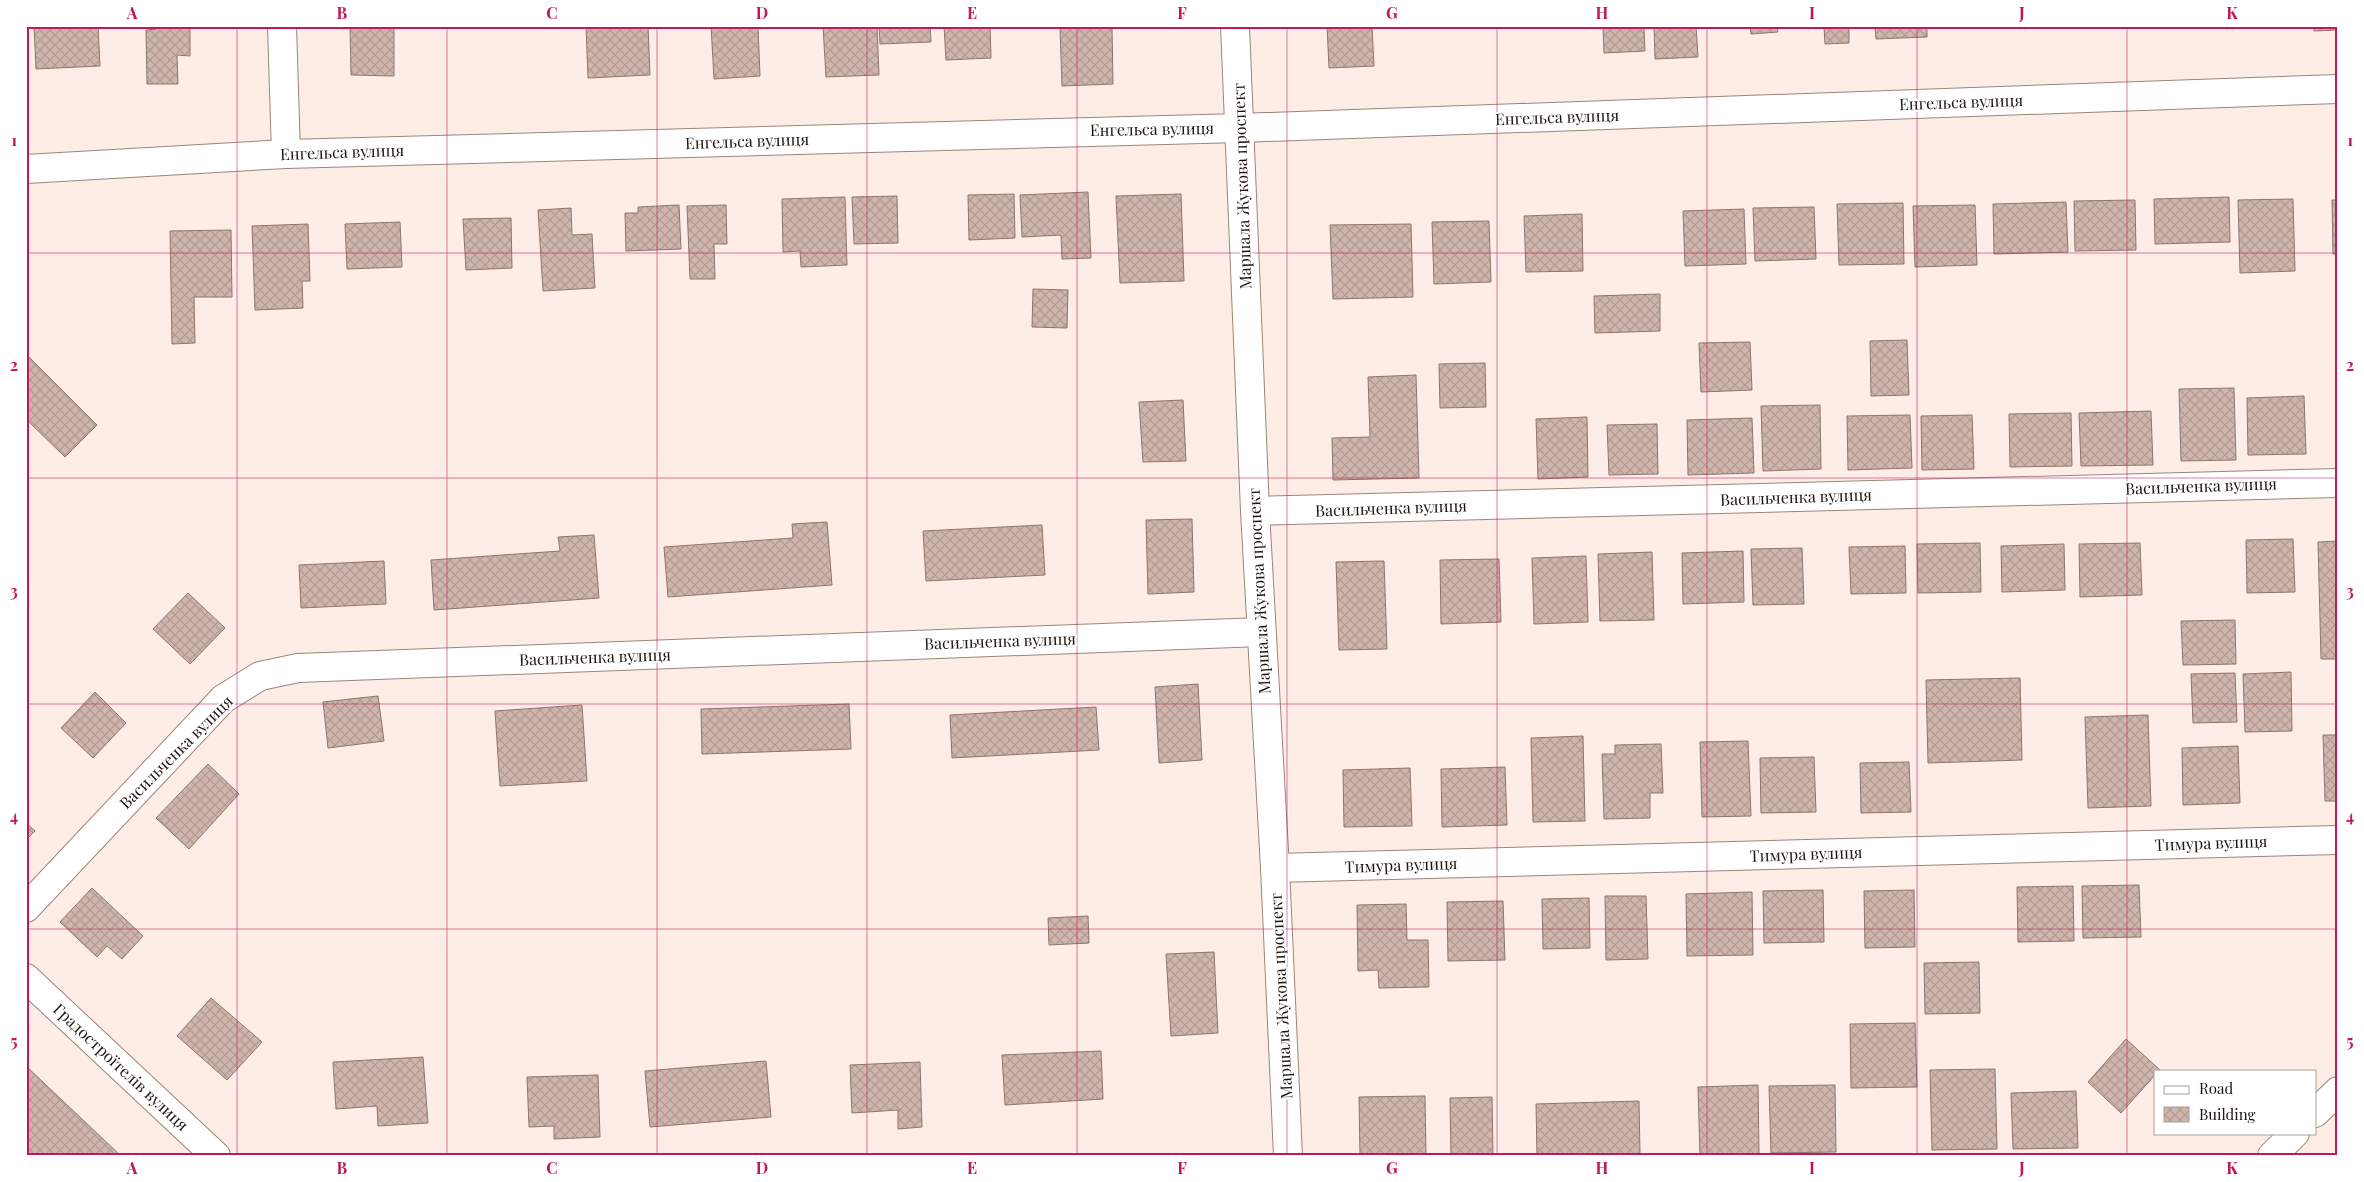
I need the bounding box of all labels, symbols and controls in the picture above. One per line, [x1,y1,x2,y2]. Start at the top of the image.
text: A [126,2,138,23]
text: B [337,2,348,23]
text: C [546,2,558,23]
text: D [756,2,768,23]
text: E [967,2,977,23]
text: F [1177,2,1187,23]
text: G [1386,2,1398,23]
text: H [1596,2,1609,23]
text: I [1809,2,1815,23]
text: J [2018,2,2025,23]
text: K [2226,2,2238,23]
street label: Маршала Жукова проспект [1227,82,1256,290]
street label: Енгельса вулиця [1899,89,2024,114]
street label: Енгельса вулиця [1495,104,1620,129]
street label: Енгельса вулиця [1090,117,1215,140]
street label: Енгельса вулиця [685,128,810,153]
text: 1 [11,129,17,150]
text: 1 [2347,129,2353,150]
street label: Енгельса вулиця [280,139,405,164]
text: 2 [10,354,18,375]
text: 2 [2346,354,2354,375]
street label: Васильченка вулиця [2125,472,2278,499]
street label: Васильченка вулиця [1720,483,1873,510]
street label: Маршала Жукова проспект [1243,487,1274,695]
street label: Васильченка вулиця [1315,494,1468,521]
text: 3 [10,580,18,601]
text: 3 [2346,580,2354,601]
street label: Васильченка вулиця [924,627,1077,654]
street label: Васильченка вулиця [519,643,672,670]
street label: Васильченка вулиця [114,690,237,813]
text: 4 [10,805,18,826]
text: 4 [2346,805,2354,826]
street label: Тимура вулиця [2154,830,2268,855]
street label: Тимура вулиця [1749,841,1863,866]
street label: Тимура вулиця [1344,852,1458,877]
street label: Маршала Жукова проспект [1265,892,1296,1100]
street label: Градостроїтелiв вулиця [49,998,194,1135]
text: 5 [10,1030,18,1051]
text: 5 [2346,1030,2354,1051]
legend [2154,1070,2316,1134]
text: Road [2199,1078,2233,1098]
text: Building [2199,1104,2256,1124]
text: A [126,1157,138,1178]
text: B [337,1157,348,1178]
text: C [546,1157,558,1178]
text: D [756,1157,768,1178]
text: E [967,1157,977,1178]
text: F [1177,1157,1187,1178]
text: G [1386,1157,1398,1178]
text: H [1596,1157,1609,1178]
text: I [1809,1157,1815,1178]
text: J [2018,1157,2025,1178]
text: K [2226,1157,2238,1178]

